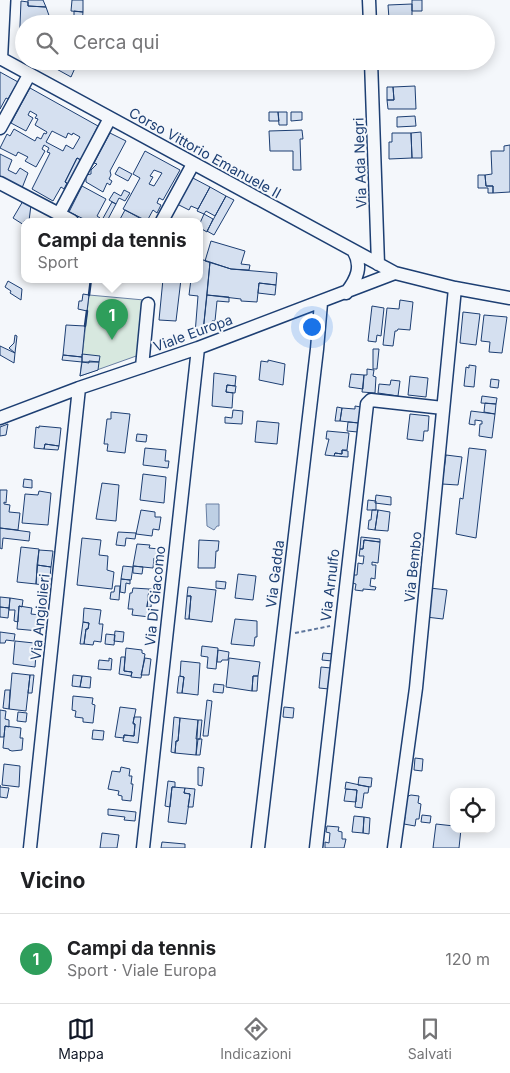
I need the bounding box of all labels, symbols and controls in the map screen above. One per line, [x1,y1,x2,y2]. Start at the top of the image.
search box [15,15,495,70]
icon: search [33,29,61,57]
text: Cerca qui [73,31,159,54]
street label: Corso Vittorio Emanuele II [126,104,284,202]
street label: Via Ada Negri [349,117,370,209]
popup [21,218,203,283]
text: Campi da tennis [37,229,187,252]
text: Sport [37,252,79,272]
pin: 1 [96,299,128,340]
street label: Viale Europa [151,310,235,355]
your location [299,314,325,340]
street label: Via Bembo [400,531,425,603]
street label: Via Gadda [262,539,287,609]
street label: Via Di Giacomo [141,545,168,647]
street label: Via Arnulfo [317,548,342,622]
street label: Via Angiolieri [27,573,53,661]
map controls [450,788,495,833]
button: locate [450,788,495,833]
text: Vicino [20,868,85,893]
text: Campi da tennis [67,937,216,960]
text: 1 [33,949,39,969]
text: 120 m [445,949,490,969]
text: Sport · Viale Europa [67,960,217,980]
tab: Mappa [58,1015,104,1062]
tab: Indicazioni [220,1015,291,1062]
tab: Salvati [408,1015,452,1062]

